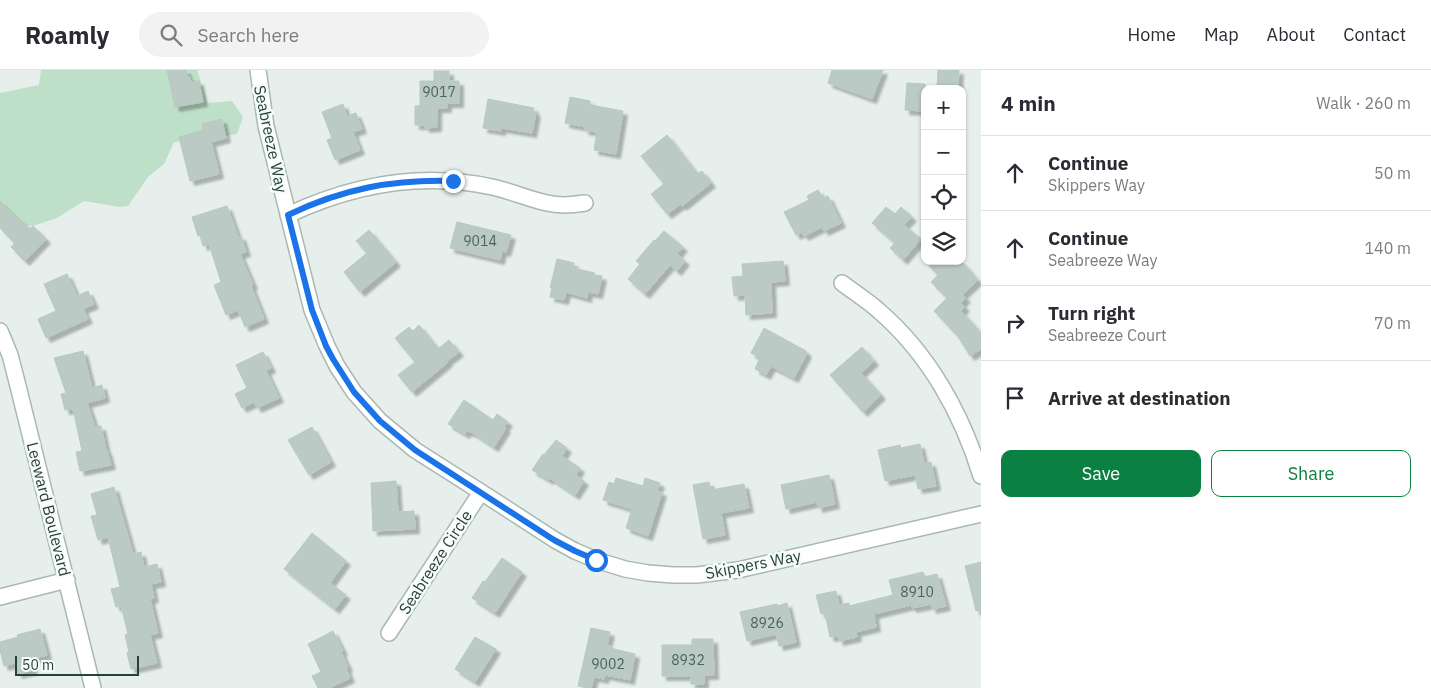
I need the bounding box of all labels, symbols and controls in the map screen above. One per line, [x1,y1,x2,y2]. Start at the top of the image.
search box [139,12,489,57]
text: Roamly [25,19,109,51]
icon: search [157,21,185,49]
text: Search here [197,23,299,47]
text: Home [1128,23,1176,46]
text: Map [1204,23,1239,46]
text: About [1267,23,1315,46]
text: Contact [1343,23,1406,46]
street label: Seabreeze Way [250,83,292,195]
house number: 9017 [422,83,456,101]
map controls [921,85,966,265]
button: + [921,85,966,130]
text: 4 min [1001,89,1056,117]
text: Walk · 260 m [1316,93,1411,113]
button: − [921,130,966,175]
text: Continue [1048,151,1128,175]
icon: ahead [1001,159,1029,187]
text: 50 m [1374,163,1411,183]
route end [442,170,465,193]
button: locate [921,175,966,220]
text: Skippers Way [1048,175,1145,195]
button: layers [921,220,966,265]
text: Continue [1048,226,1128,250]
house number: 9014 [463,232,497,250]
icon: ahead [1001,234,1029,262]
text: 140 m [1364,238,1411,258]
text: Seabreeze Way [1048,250,1158,270]
text: Turn right [1048,301,1135,325]
icon: right [1001,309,1029,337]
text: 70 m [1374,313,1411,333]
text: Seabreeze Court [1048,325,1167,345]
icon: arrive [1001,384,1029,412]
text: Arrive at destination [1048,386,1231,410]
street label: Leeward Boulevard [23,440,75,578]
button: Save [1001,450,1201,497]
button: Share [1211,450,1411,497]
street label: Seabreeze Circle [394,506,476,618]
street label: Skippers Way [703,545,803,583]
route start [585,549,608,572]
house number: 8910 [900,583,934,601]
house number: 8926 [750,614,784,632]
house number: 8932 [671,651,705,669]
scale bar [15,653,139,676]
house number: 9002 [591,655,625,673]
text: 50 m [22,656,54,674]

